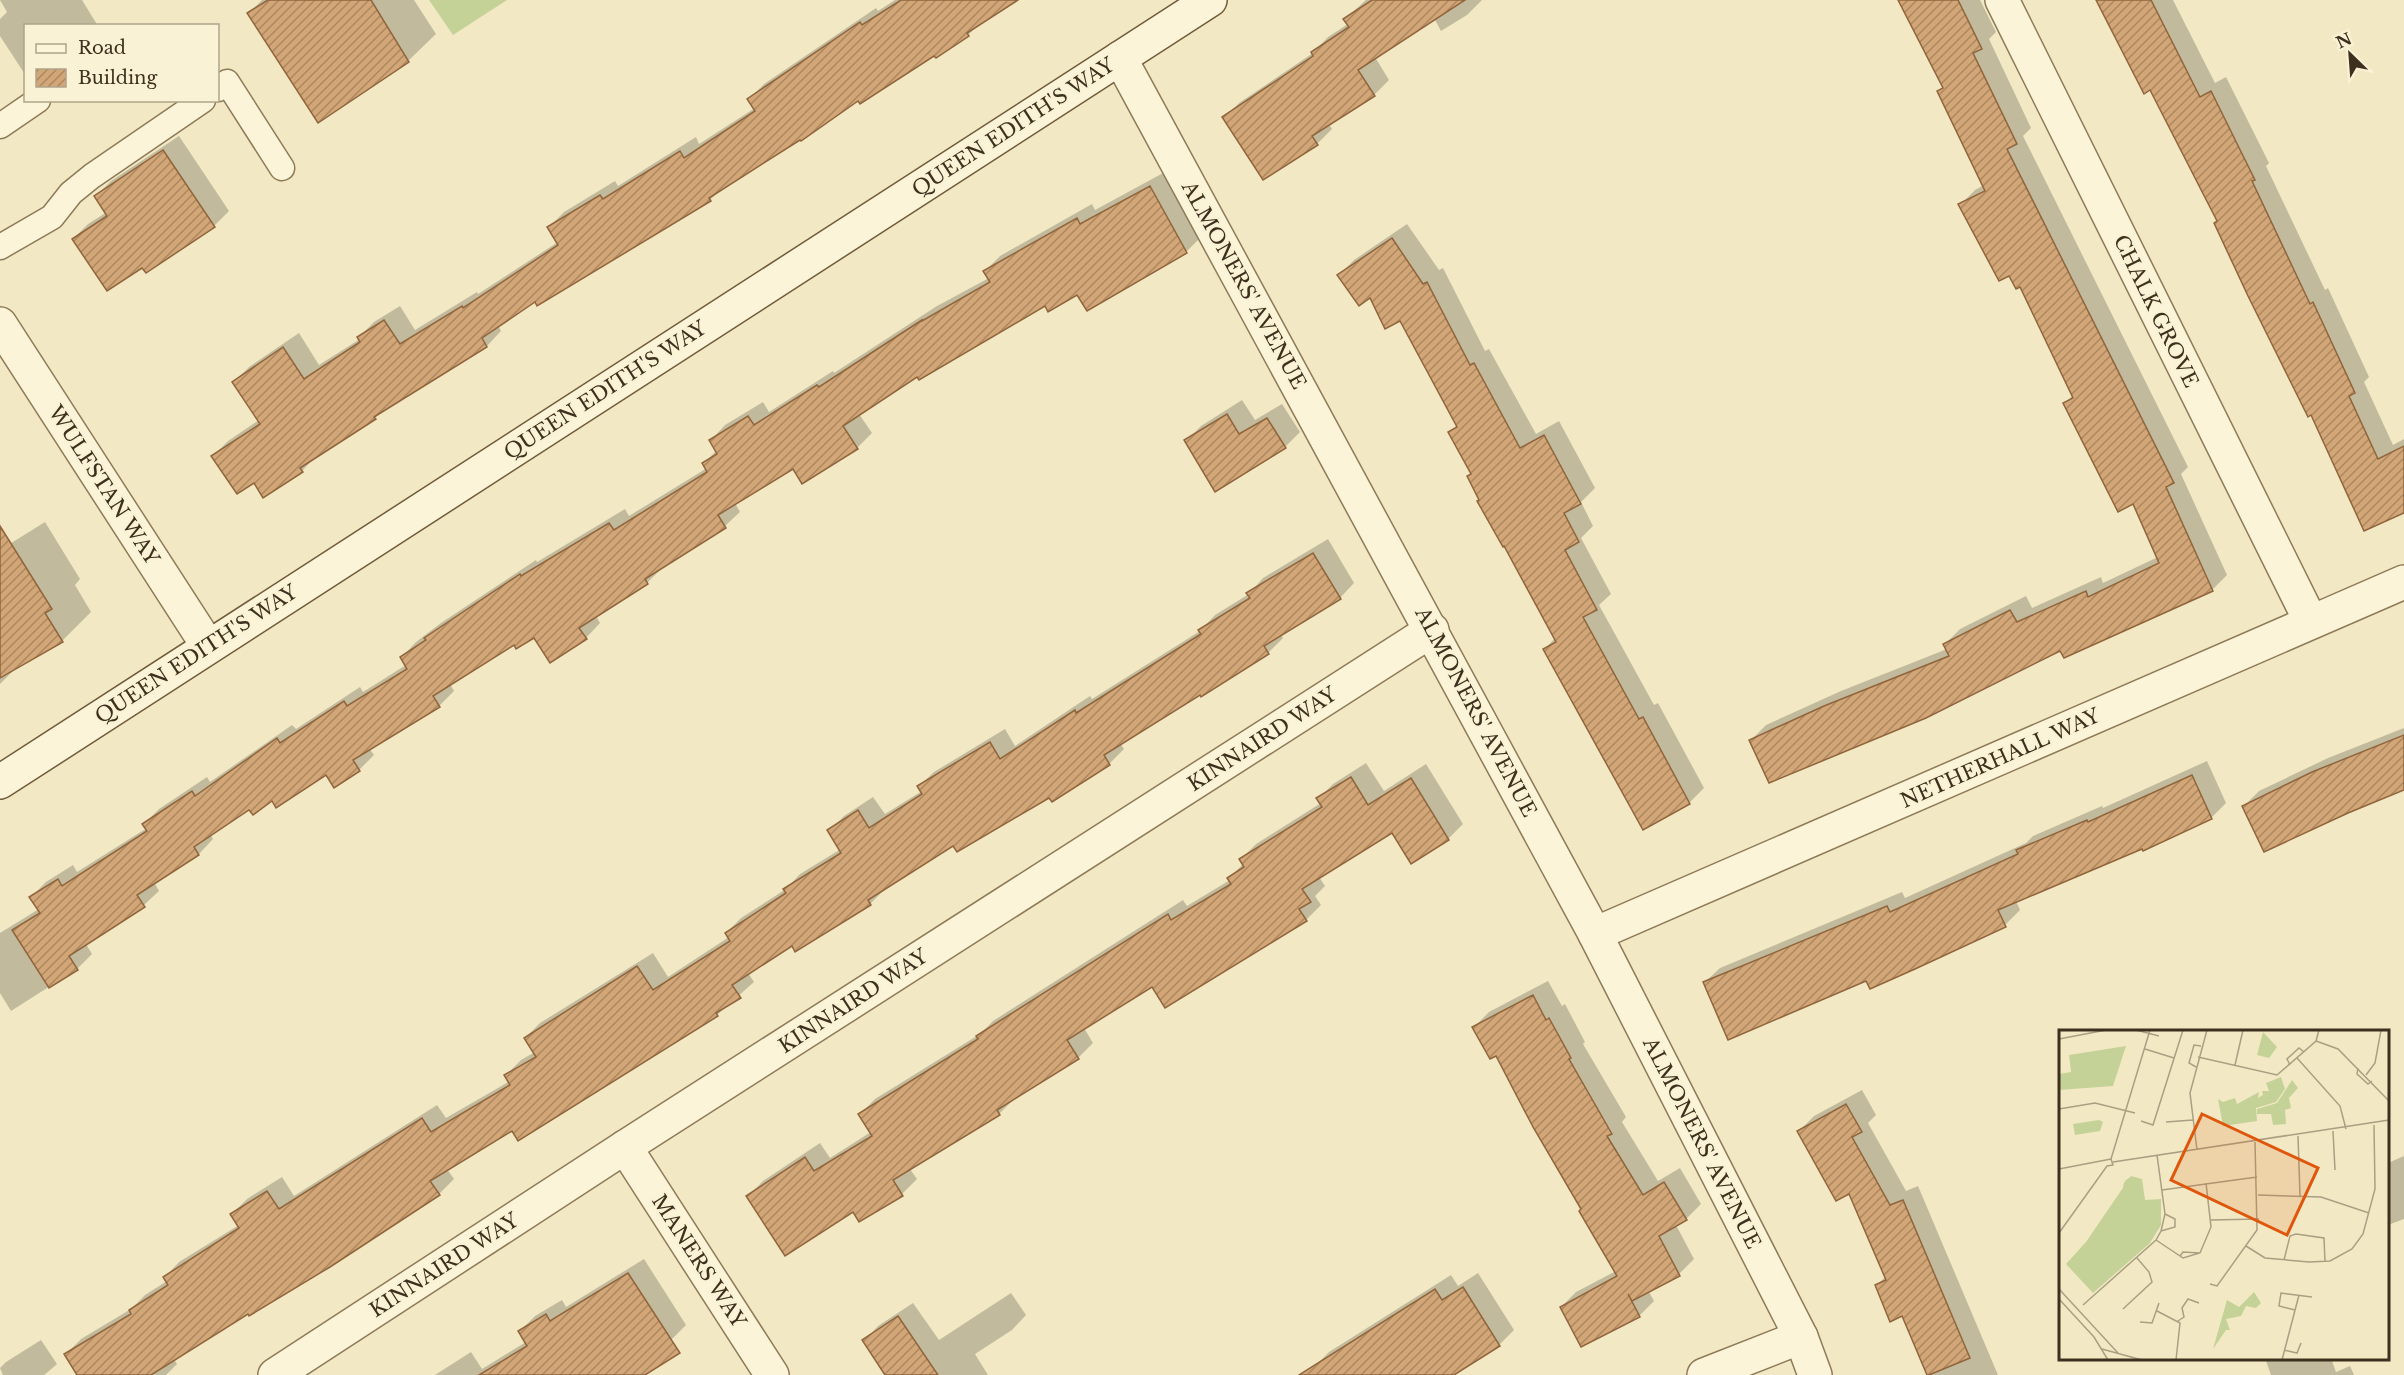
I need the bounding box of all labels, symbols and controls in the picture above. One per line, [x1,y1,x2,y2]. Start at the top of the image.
legend [24,24,219,102]
north arrow [2320,24,2380,84]
text: N [2333,28,2355,53]
text: Road [78,37,126,59]
street label: QUEEN EDITH'S WAY [907,52,1119,201]
text: Building [78,67,157,89]
street label: ALMONERS' AVENUE [1176,176,1311,393]
street label: CHALK GROVE [2109,231,2203,391]
street label: QUEEN EDITH'S WAY [499,315,711,464]
street label: WULFSTAN WAY [43,400,165,569]
street label: QUEEN EDITH'S WAY [90,579,302,728]
street label: ALMONERS' AVENUE [1410,602,1542,821]
street label: KINNAIRD WAY [1183,682,1341,796]
street label: NETHERHALL WAY [1897,703,2104,813]
street label: KINNAIRD WAY [774,944,932,1058]
inset map [2059,1030,2389,1360]
street label: ALMONERS' AVENUE [1638,1032,1766,1253]
street label: MANERS WAY [647,1190,751,1332]
street label: KINNAIRD WAY [365,1208,523,1322]

